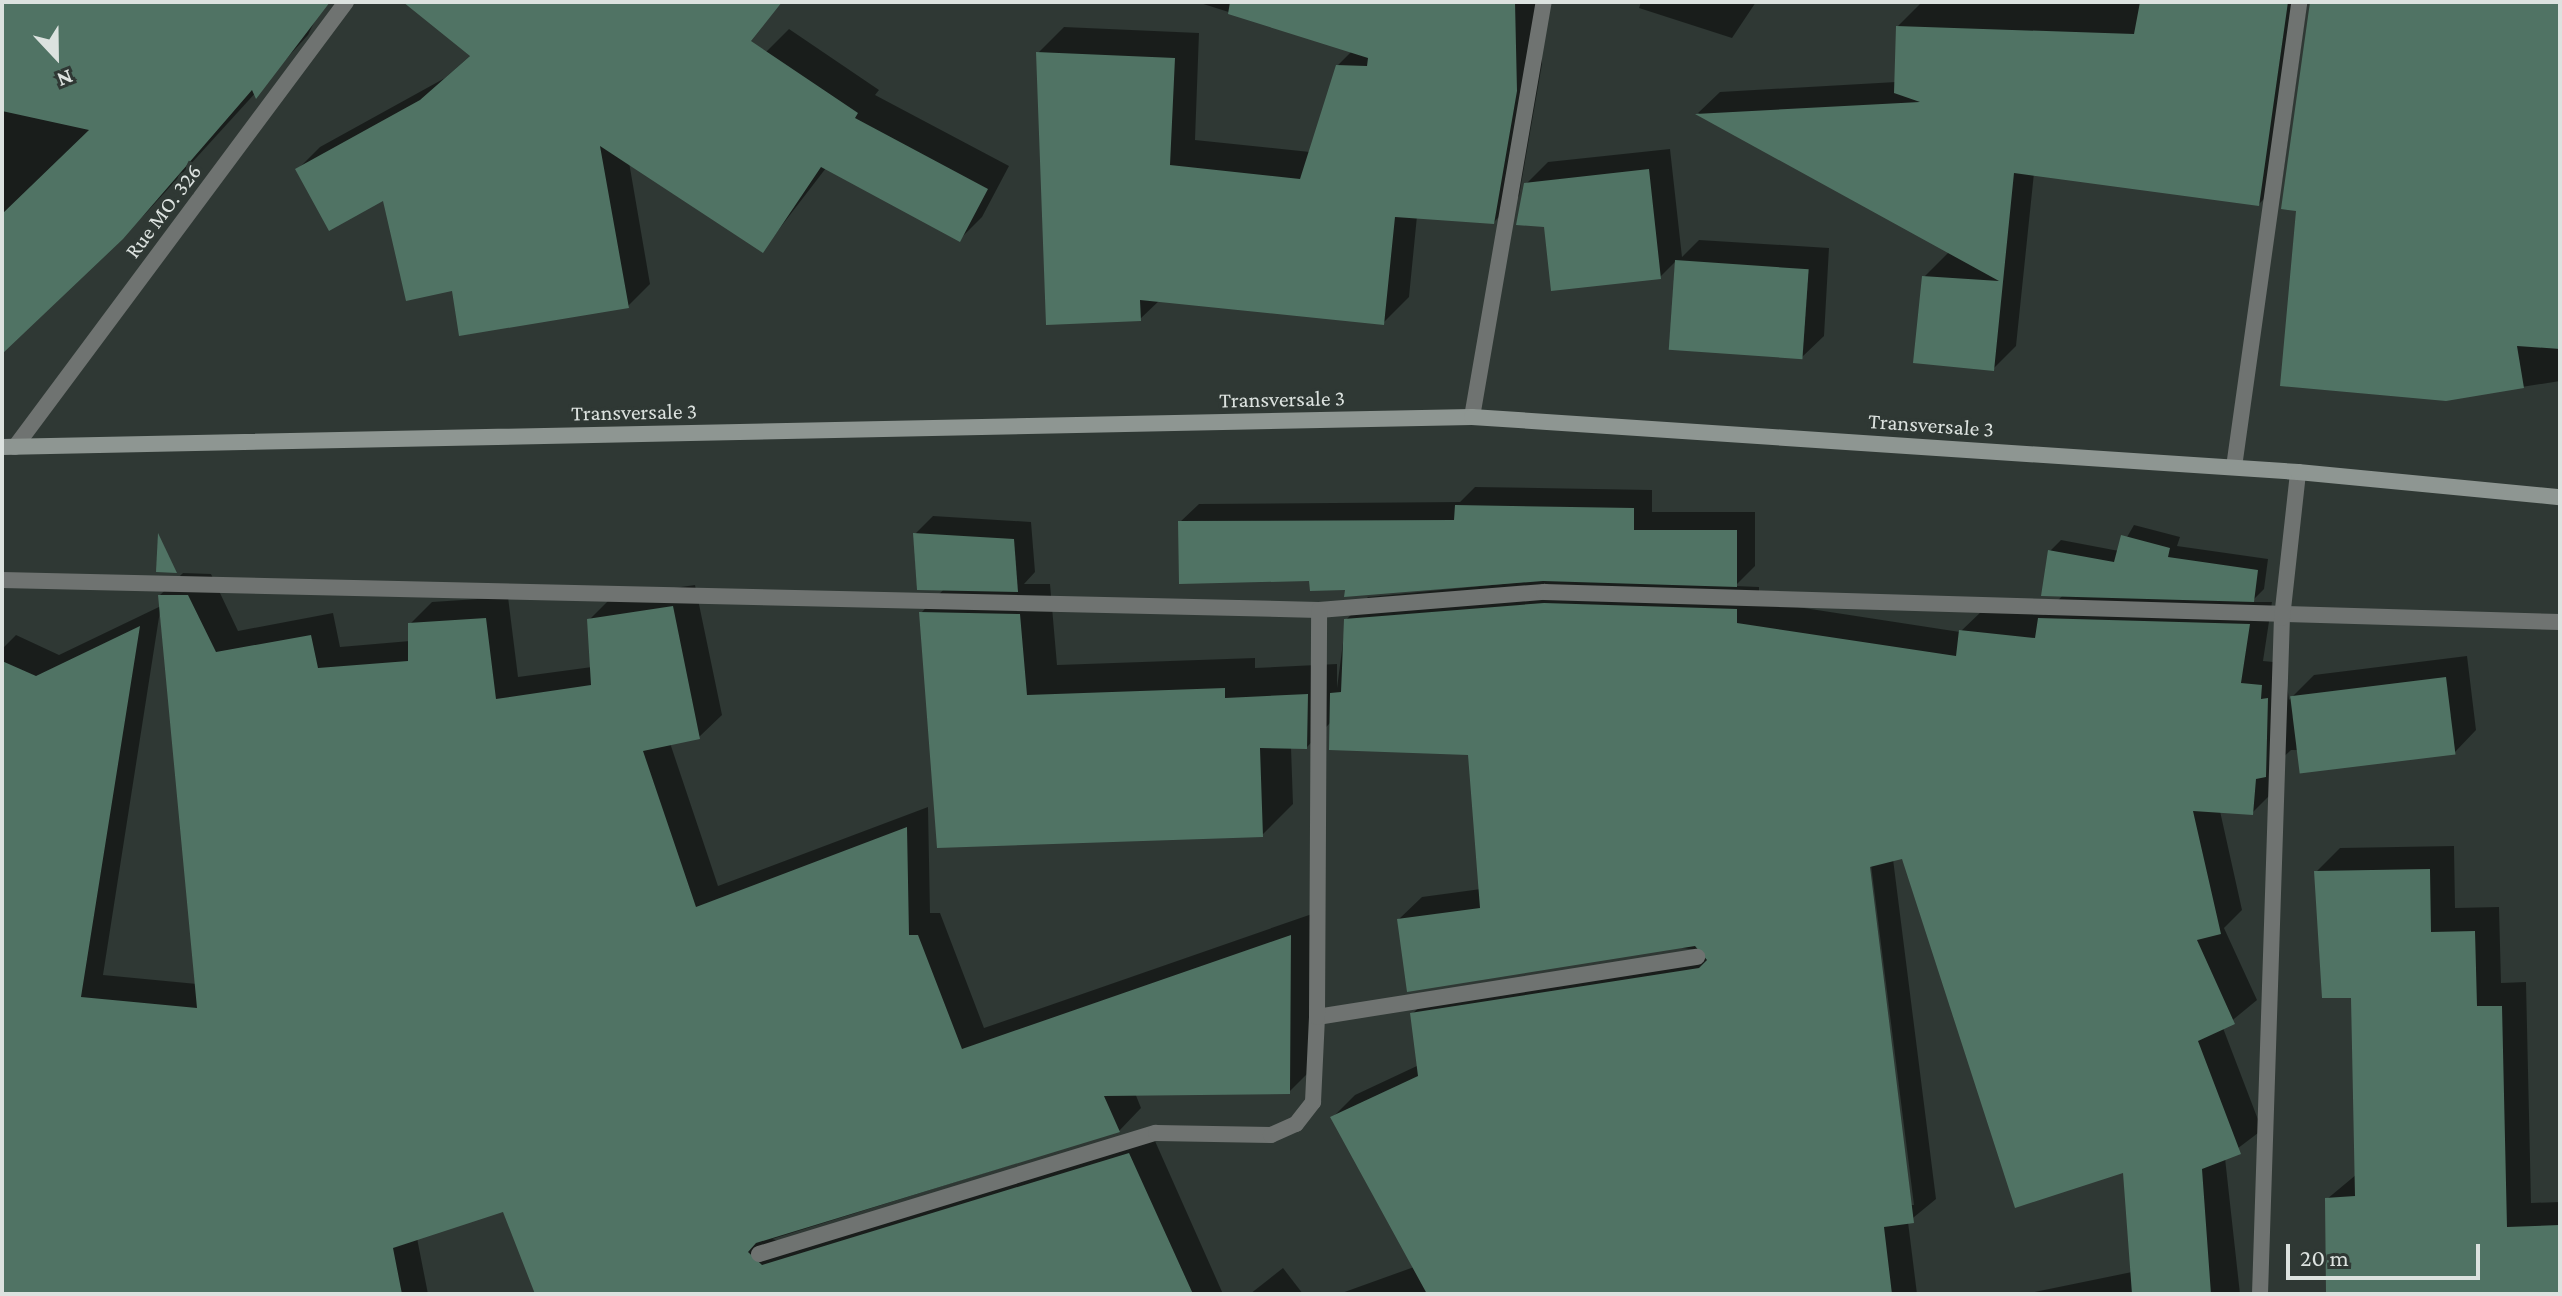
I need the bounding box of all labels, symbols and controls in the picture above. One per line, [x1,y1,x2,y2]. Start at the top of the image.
north arrow [16,16,96,96]
text: N [54,64,77,93]
street label: Rue MO. 326 [119,159,207,263]
street label: Transversale 3 [1219,385,1345,413]
street label: Transversale 3 [571,398,697,426]
street label: Transversale 3 [1867,407,1995,443]
scale bar [2290,1228,2484,1278]
text: 20 m [2300,1244,2349,1271]

